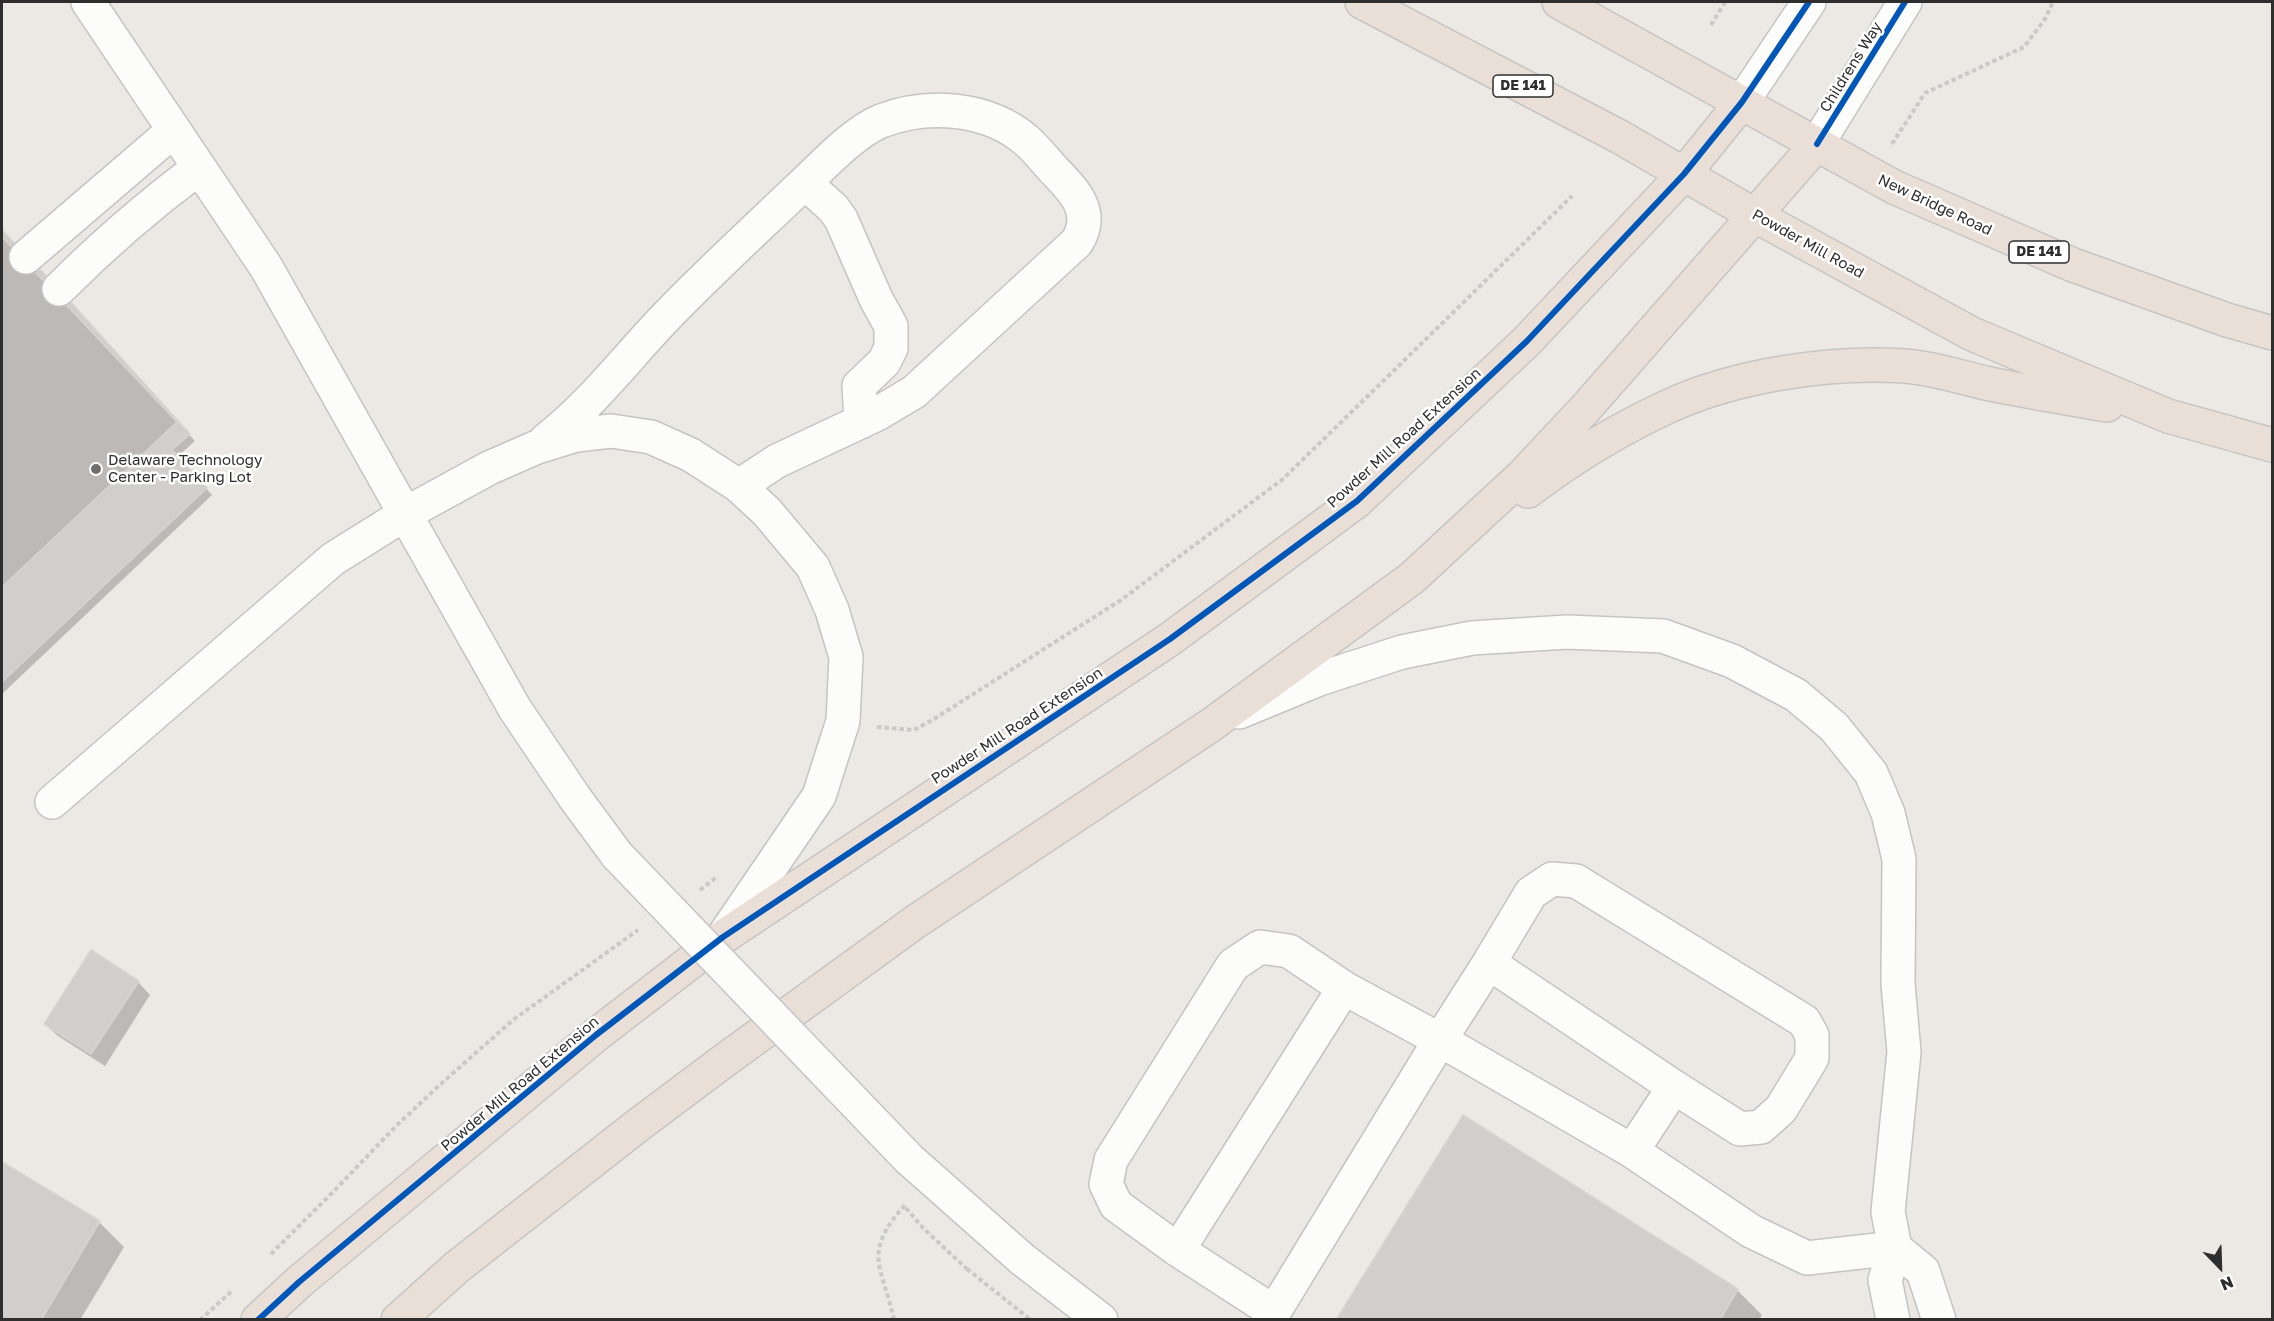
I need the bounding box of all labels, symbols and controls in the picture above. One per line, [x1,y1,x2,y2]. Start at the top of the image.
street label: Childrens Way [1816,19,1886,115]
road number: DE 141 [1493,75,1553,97]
street label: New Bridge Road [1875,171,1995,239]
street label: Powder Mill Road [1749,206,1867,282]
road number: DE 141 [2009,241,2069,263]
street label: Powder Mill Road Extension [1323,364,1485,512]
place label: Delaware Technology Center - Parking Lot [108,451,262,486]
marker: Delaware Technology Center - Parking Lot [89,462,103,476]
street label: Powder Mill Road Extension [928,664,1106,788]
street label: Powder Mill Road Extension [437,1013,603,1155]
north arrow [2190,1237,2250,1297]
text: N [2218,1272,2237,1295]

